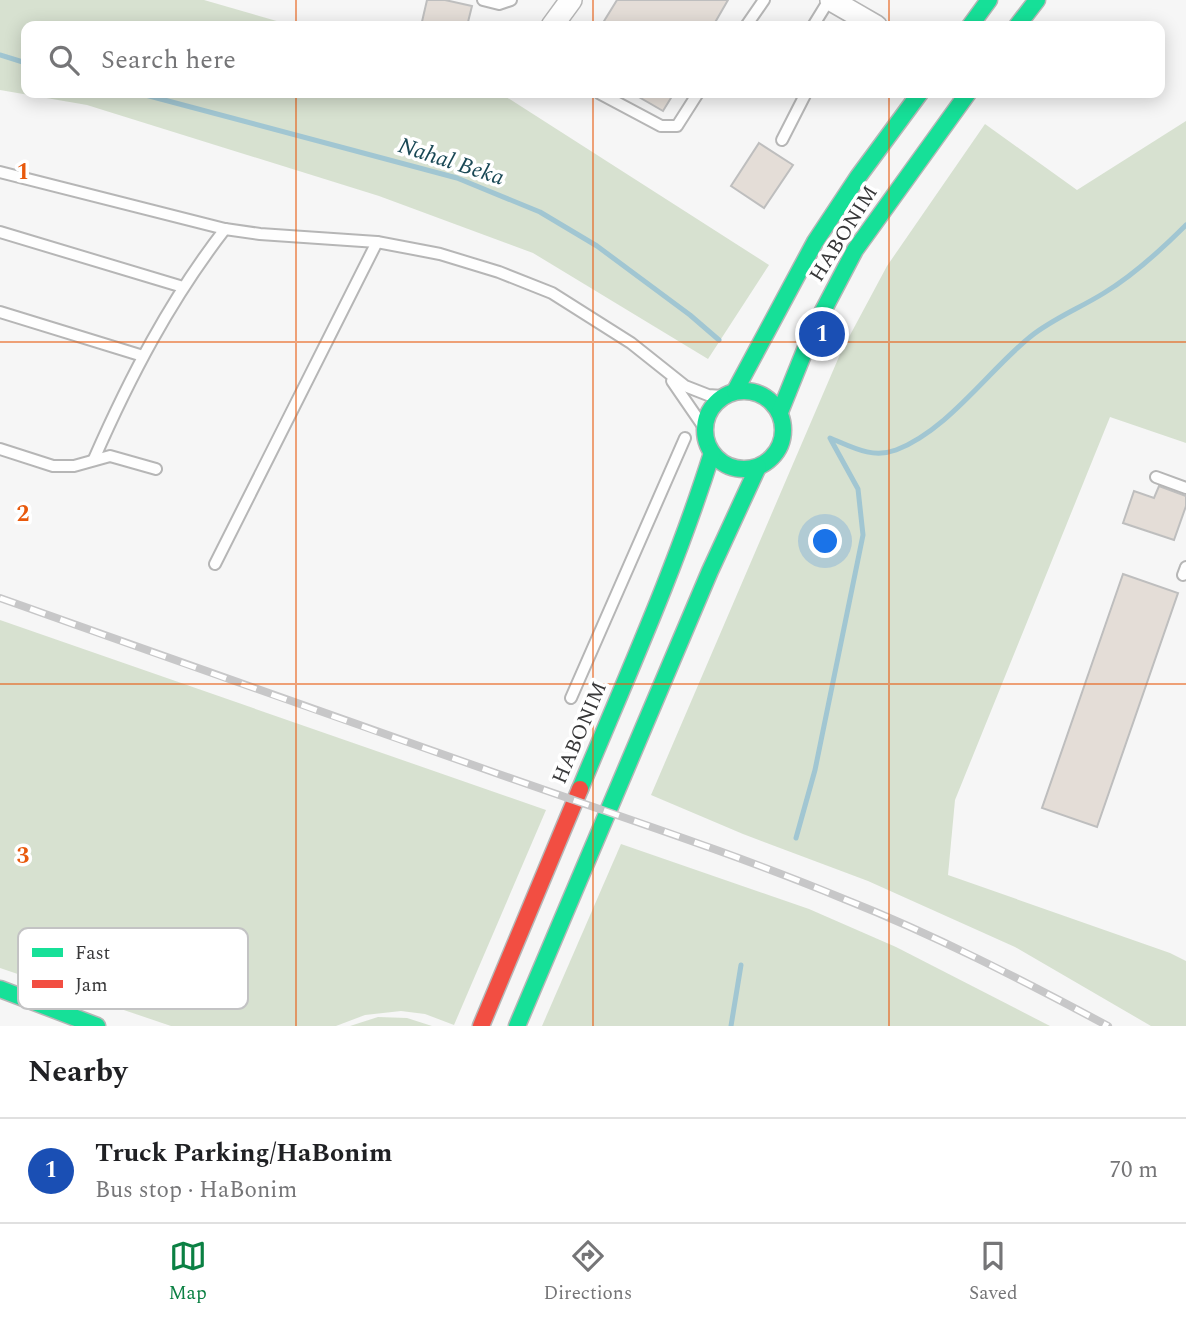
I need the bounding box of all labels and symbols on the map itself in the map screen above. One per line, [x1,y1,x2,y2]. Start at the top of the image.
water label: Nahal Beka [393,128,509,196]
text: 1 [17,155,29,190]
street label: HABONIM [802,180,886,288]
pin: 1 [799,308,845,360]
text: 2 [17,497,30,532]
your location [808,524,842,558]
street label: HABONIM [544,677,616,789]
text: 3 [17,839,30,874]
legend [18,928,248,1009]
text: Fast [75,939,111,968]
text: Jam [75,971,107,1000]

